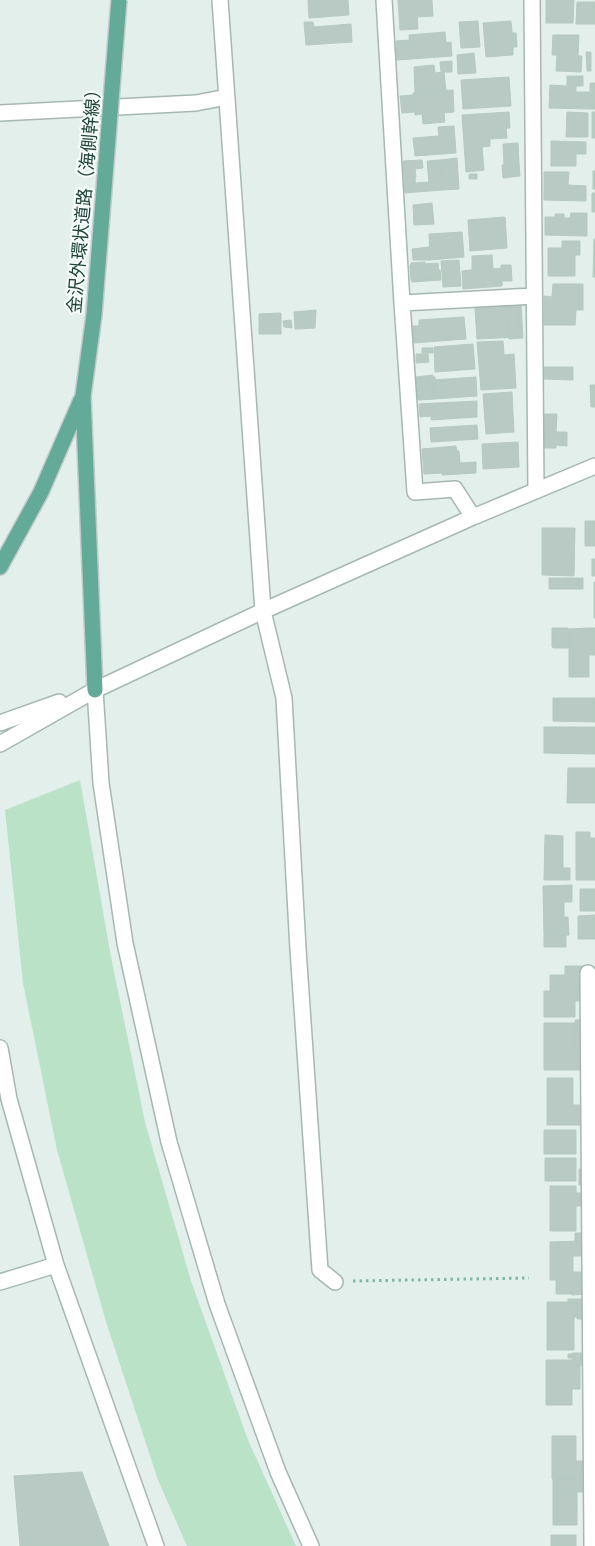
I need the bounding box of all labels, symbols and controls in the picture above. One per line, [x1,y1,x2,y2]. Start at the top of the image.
street label: 金沢外環状道路（海側幹線） [63,80,105,314]

